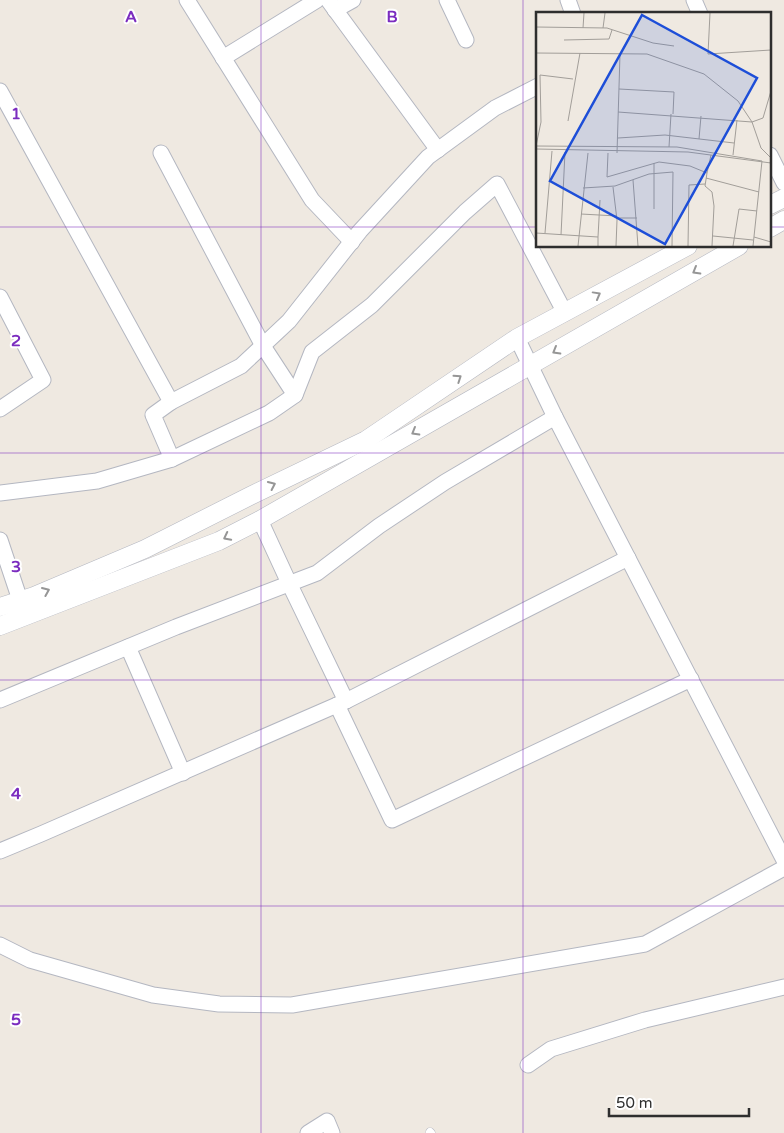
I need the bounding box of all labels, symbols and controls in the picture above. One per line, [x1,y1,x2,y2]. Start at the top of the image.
text: A [125,7,137,27]
text: B [386,7,398,27]
inset map [536,12,772,248]
text: 1 [11,104,21,124]
one-way arrow [693,264,702,274]
one-way arrow [592,291,601,301]
text: 2 [11,331,21,351]
one-way arrow [552,345,561,355]
one-way arrow [452,375,462,384]
one-way arrow [411,426,420,436]
one-way arrow [267,481,276,491]
one-way arrow [223,531,232,541]
text: 3 [11,557,21,577]
one-way arrow [41,586,50,597]
text: 4 [11,784,21,804]
text: 5 [11,1010,21,1030]
scale bar [609,1086,749,1118]
text: 50 m [616,1094,653,1112]

